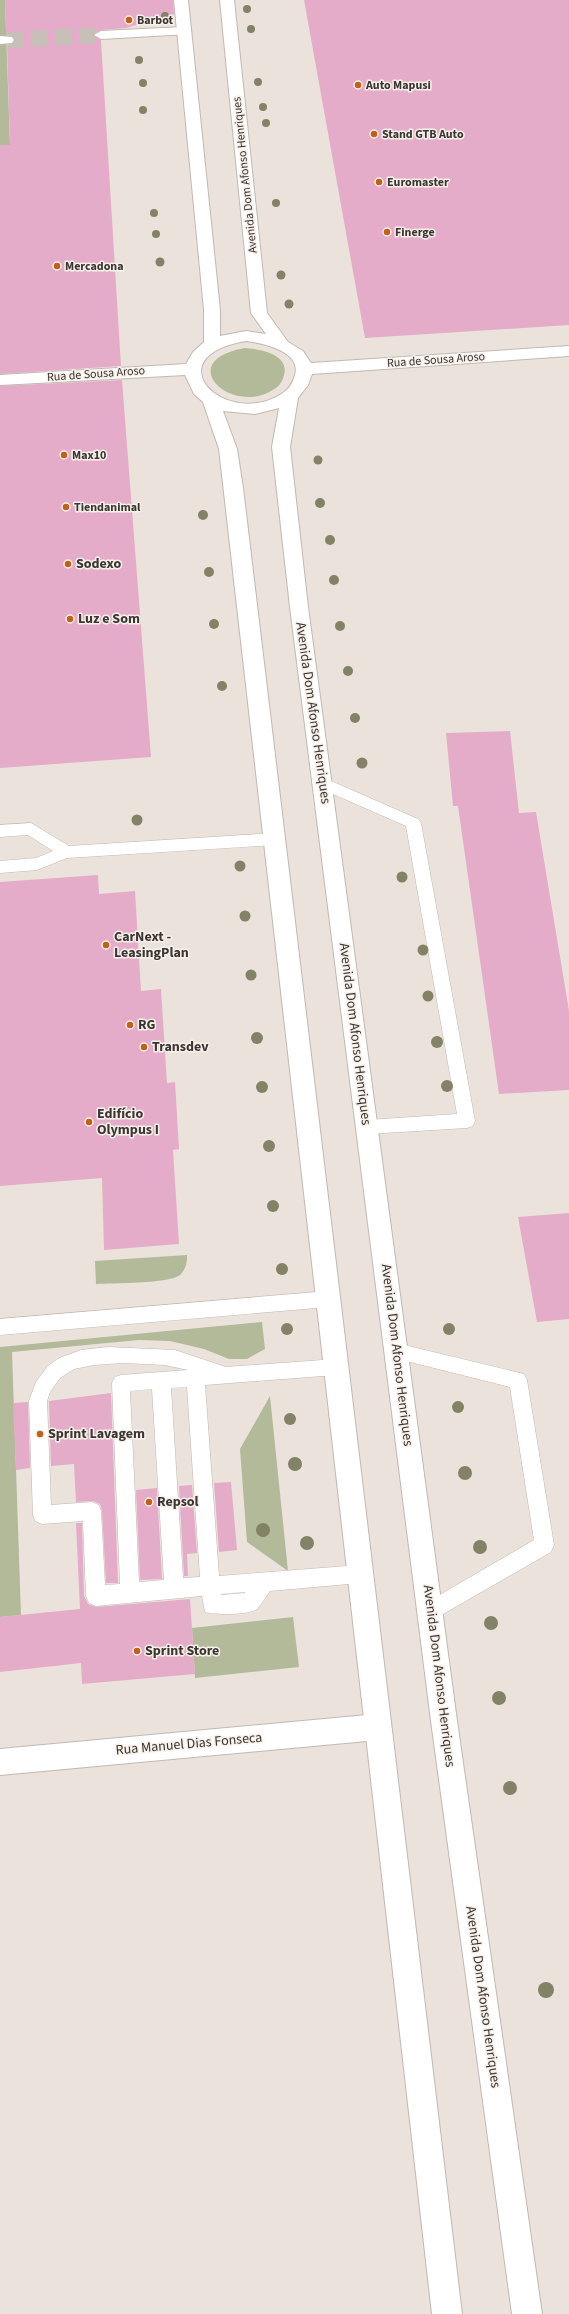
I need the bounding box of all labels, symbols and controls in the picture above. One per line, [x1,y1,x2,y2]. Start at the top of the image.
place label: Barbot [137,12,174,29]
marker: Barbot [124,15,134,25]
place label: Auto Mapusi [365,77,431,94]
marker: Auto Mapusi [353,80,363,90]
street label: Avenida Dom Afonso Henriques [228,96,262,254]
place label: Stand GTB Auto [382,126,464,143]
marker: Stand GTB Auto [369,129,379,139]
place label: Euromaster [387,174,449,191]
marker: Euromaster [374,177,384,187]
place label: Finerge [395,224,435,241]
marker: Finerge [382,227,392,237]
place label: Mercadona [65,258,124,275]
marker: Mercadona [52,261,62,271]
street label: Rua de Sousa Aroso [386,348,486,372]
street label: Rua de Sousa Aroso [46,362,146,386]
place label: Max10 [72,447,106,464]
marker: Max10 [59,450,69,460]
place label: Tiendanimal [74,499,141,516]
marker: Tiendanimal [61,502,71,512]
place label: Sodexo [76,554,121,574]
marker: Sodexo [63,559,73,569]
place label: Luz e Som [78,609,140,629]
marker: Luz e Som [65,614,75,624]
street label: Avenida Dom Afonso Henriques [290,621,336,805]
place label: CarNext - LeasingPlan [114,927,189,963]
marker: CarNext - LeasingPlan [101,940,111,950]
street label: Avenida Dom Afonso Henriques [334,942,376,1126]
place label: RG [138,1015,156,1035]
marker: RG [125,1020,135,1030]
place label: Transdev [152,1037,209,1057]
marker: Transdev [139,1042,149,1052]
place label: Edifício Olympus I [97,1104,159,1140]
marker: Edifício Olympus I [84,1117,94,1127]
street label: Avenida Dom Afonso Henriques [376,1263,418,1447]
place label: Sprint Lavagem [48,1424,145,1444]
marker: Sprint Lavagem [35,1429,45,1439]
place label: Repsol [157,1492,199,1512]
marker: Repsol [144,1497,154,1507]
street label: Avenida Dom Afonso Henriques [418,1584,460,1768]
place label: Sprint Store [145,1641,219,1661]
marker: Sprint Store [132,1646,142,1656]
street label: Rua Manuel Dias Fonseca [115,1728,263,1760]
street label: Avenida Dom Afonso Henriques [460,1905,506,2089]

